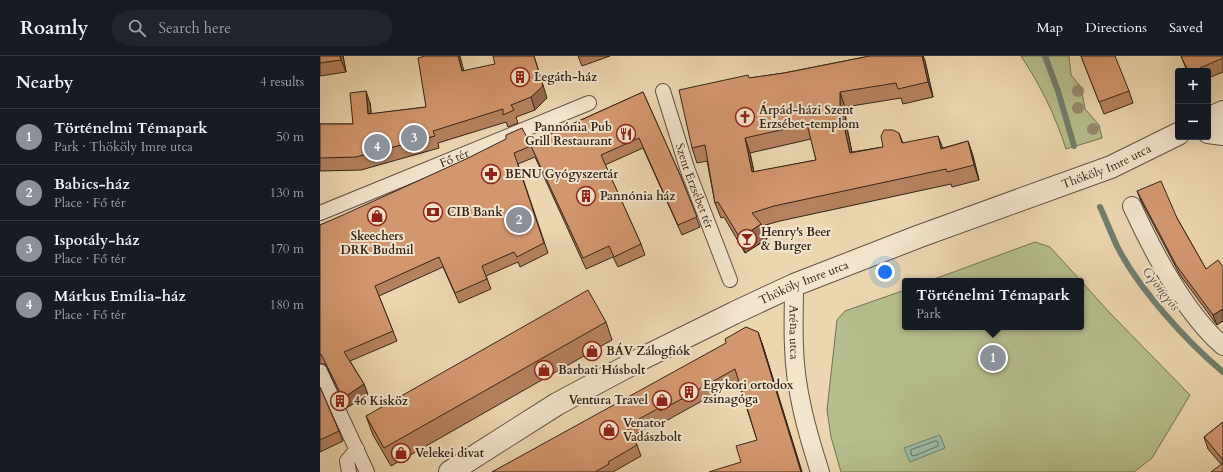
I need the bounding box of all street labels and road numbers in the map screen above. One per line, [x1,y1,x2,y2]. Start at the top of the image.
street label: Thököly Imre utca [1059,140,1154,192]
street label: Szent Erzsébet tér [672,141,718,231]
street label: Fő tér [437,145,472,171]
street label: Thököly Imre utca [756,256,852,308]
street label: Aréna utca [786,305,803,361]

